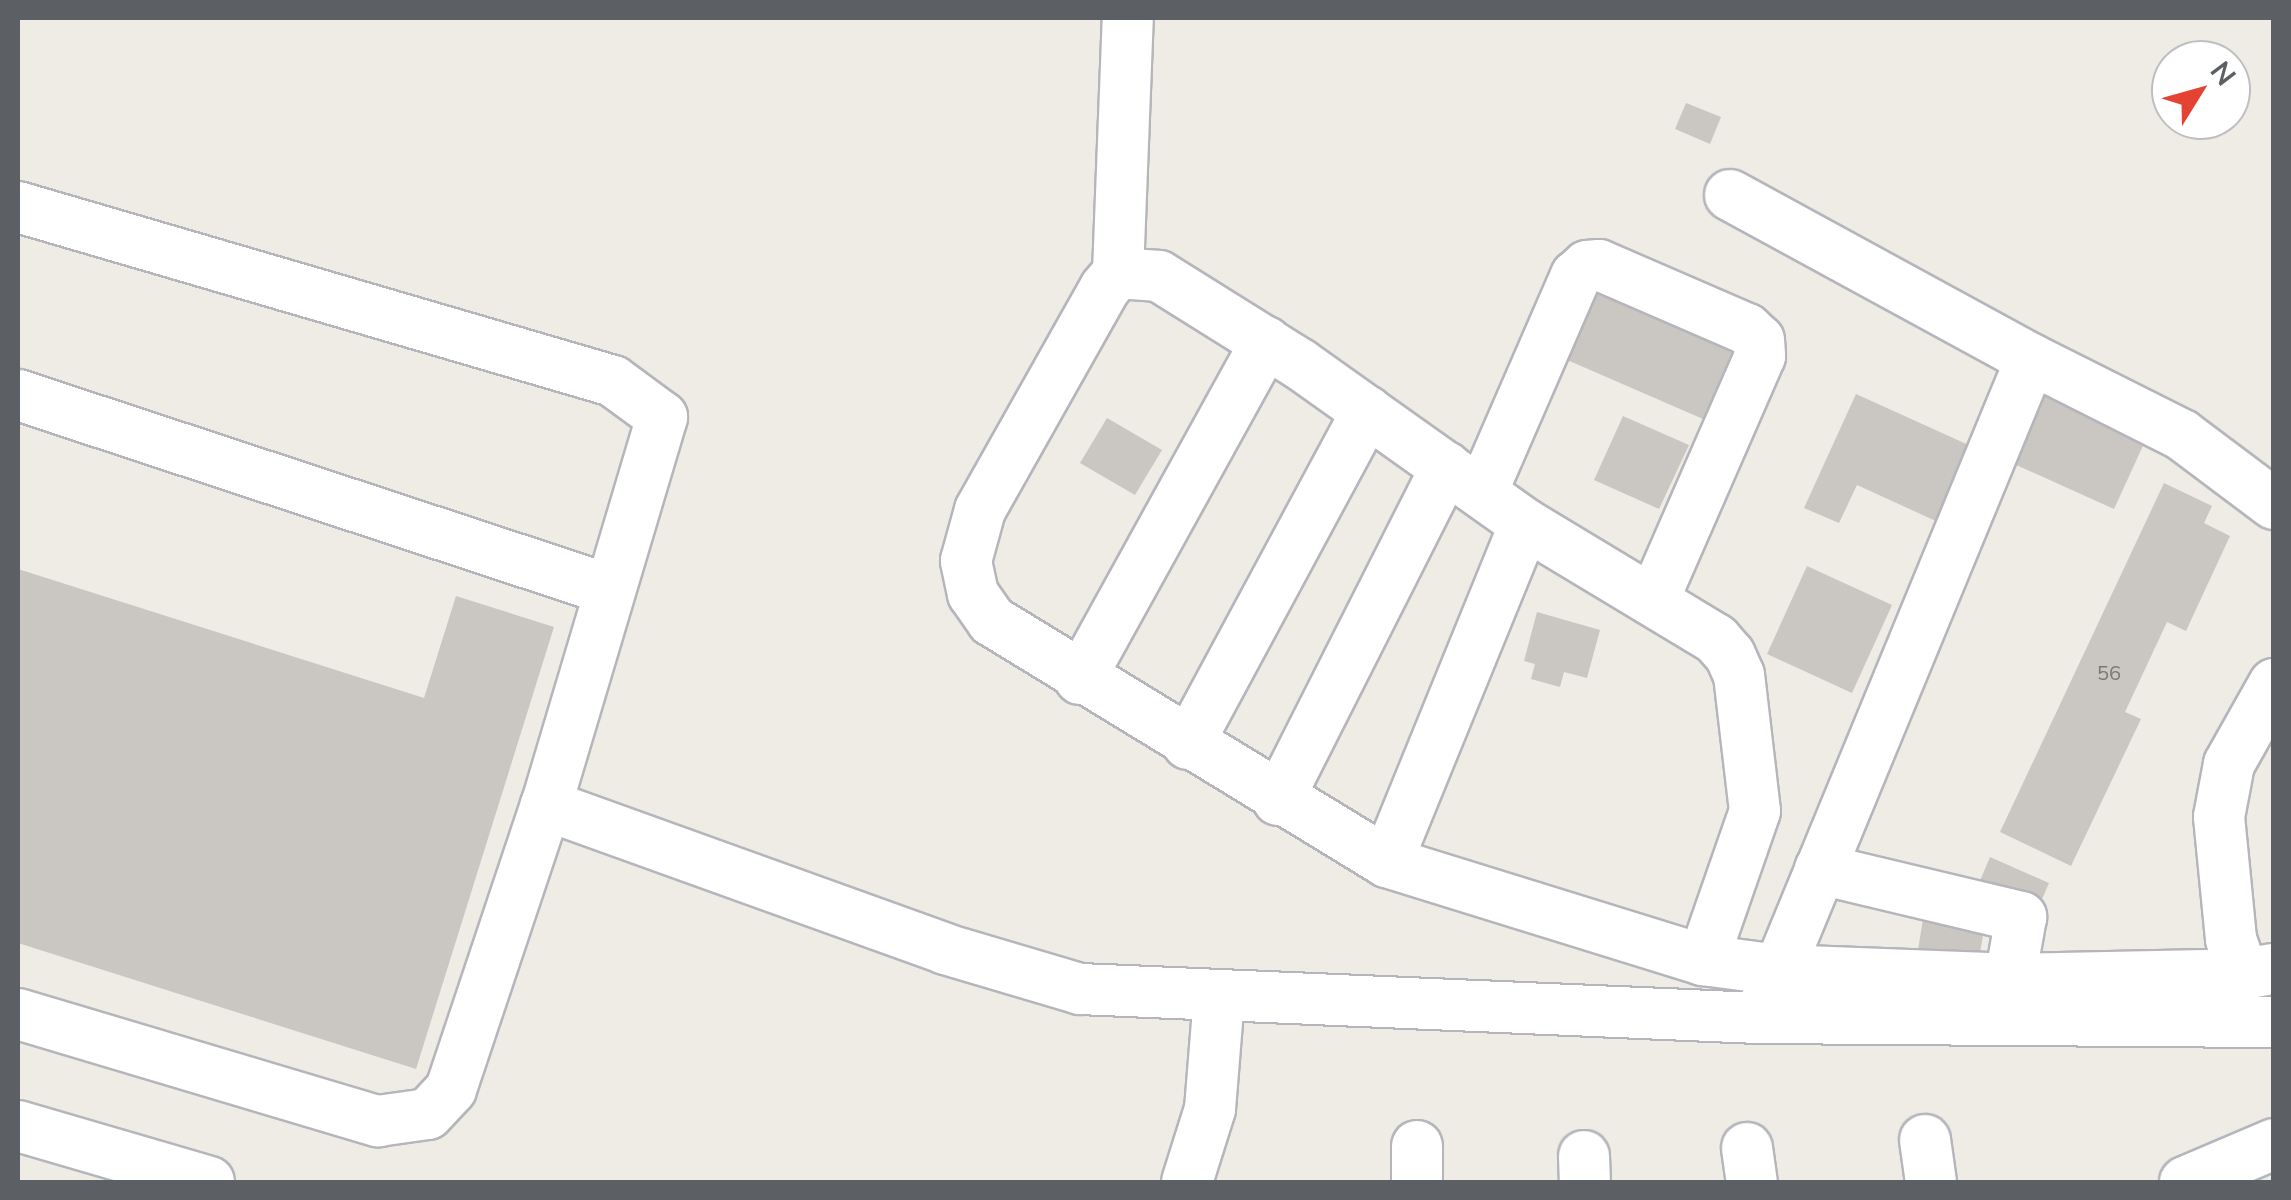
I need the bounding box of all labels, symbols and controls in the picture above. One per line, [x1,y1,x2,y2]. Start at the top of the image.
north arrow [2151,40,2251,140]
text: N [2203,54,2244,92]
house number: 56 [2097,660,2121,684]

